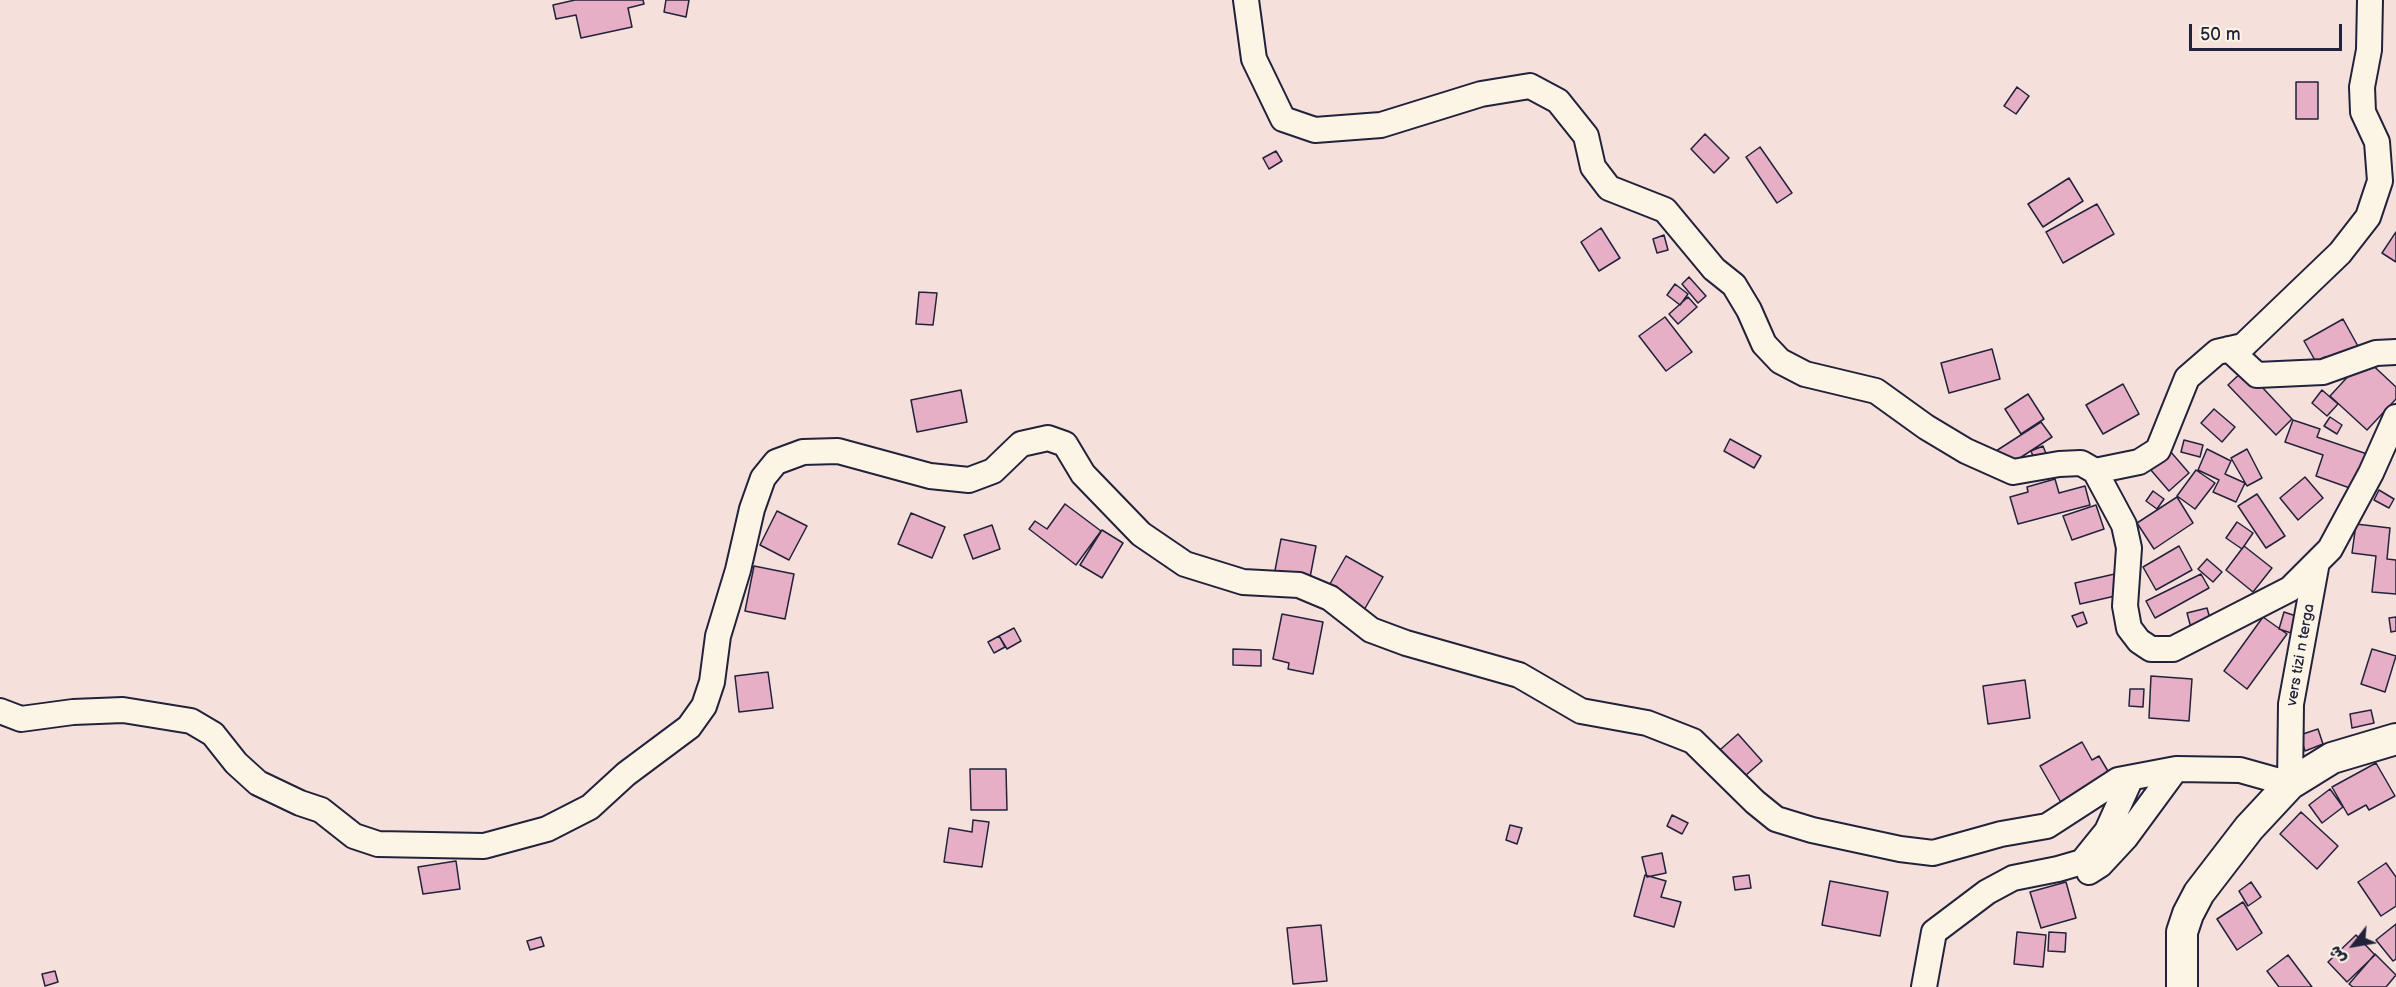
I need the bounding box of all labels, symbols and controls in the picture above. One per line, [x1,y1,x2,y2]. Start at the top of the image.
scale bar [2192,12,2345,50]
text: 50 m [2200,24,2241,45]
street label: vers tizi n terga [2283,602,2319,708]
north arrow [2324,915,2384,975]
text: ش [2325,942,2351,967]

